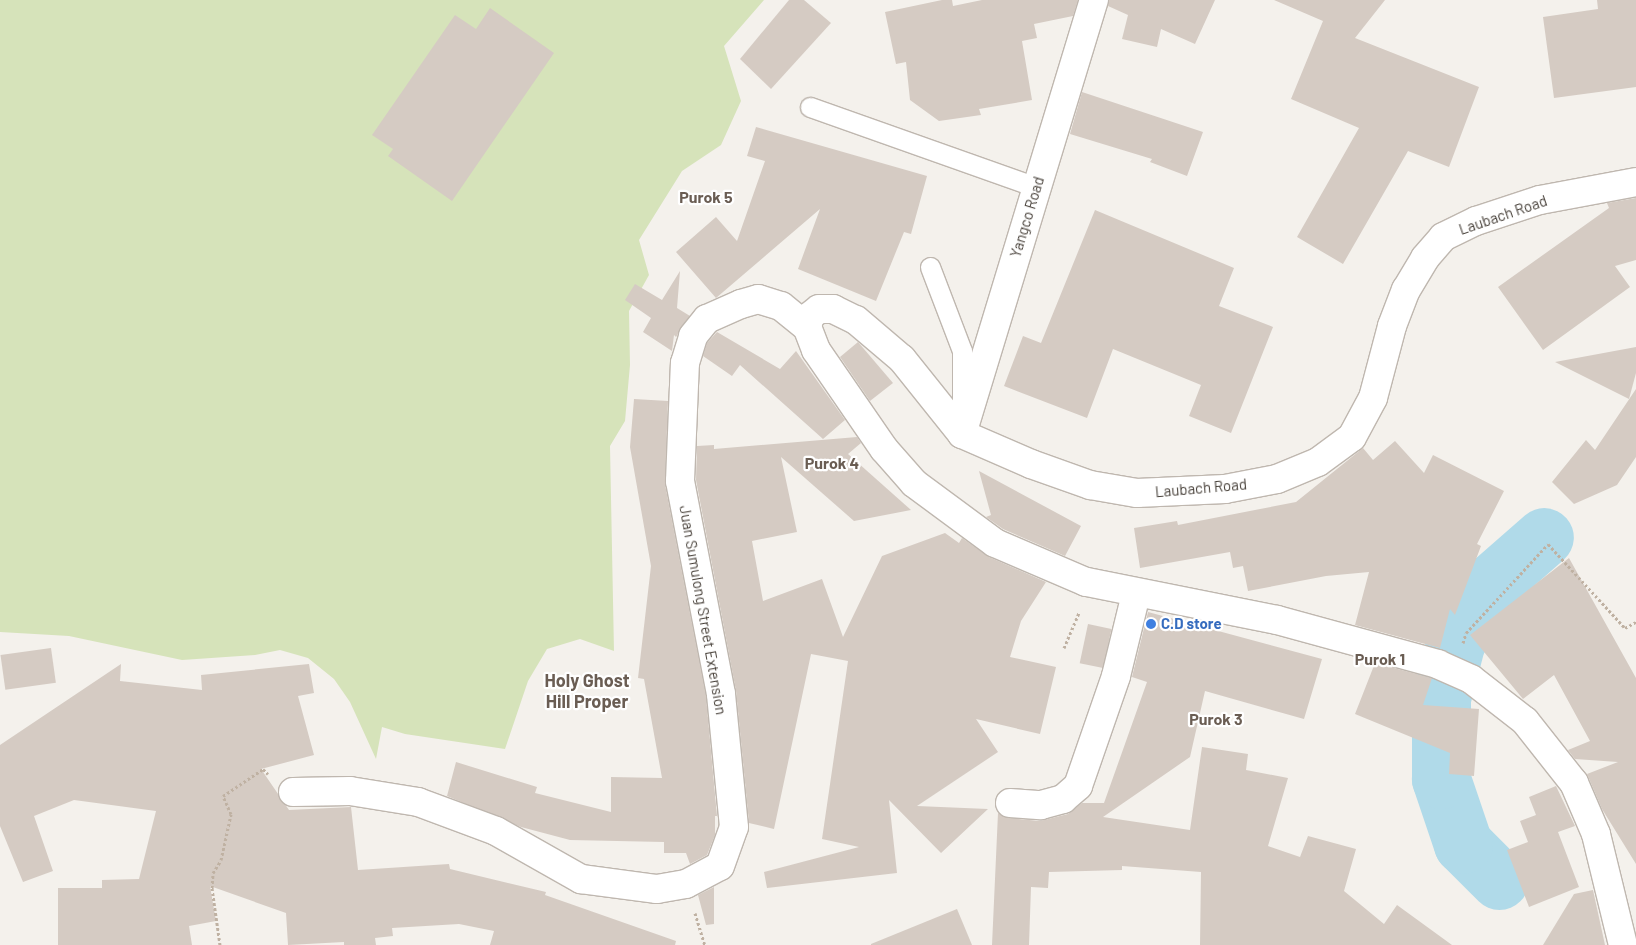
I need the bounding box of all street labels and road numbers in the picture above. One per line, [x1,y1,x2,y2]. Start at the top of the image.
street label: Yangco Road [1006,174,1048,260]
street label: Laubach Road [1457,191,1549,239]
street label: Laubach Road [1154,475,1248,501]
street label: Juan Sumulong Street Extension [676,504,730,716]

